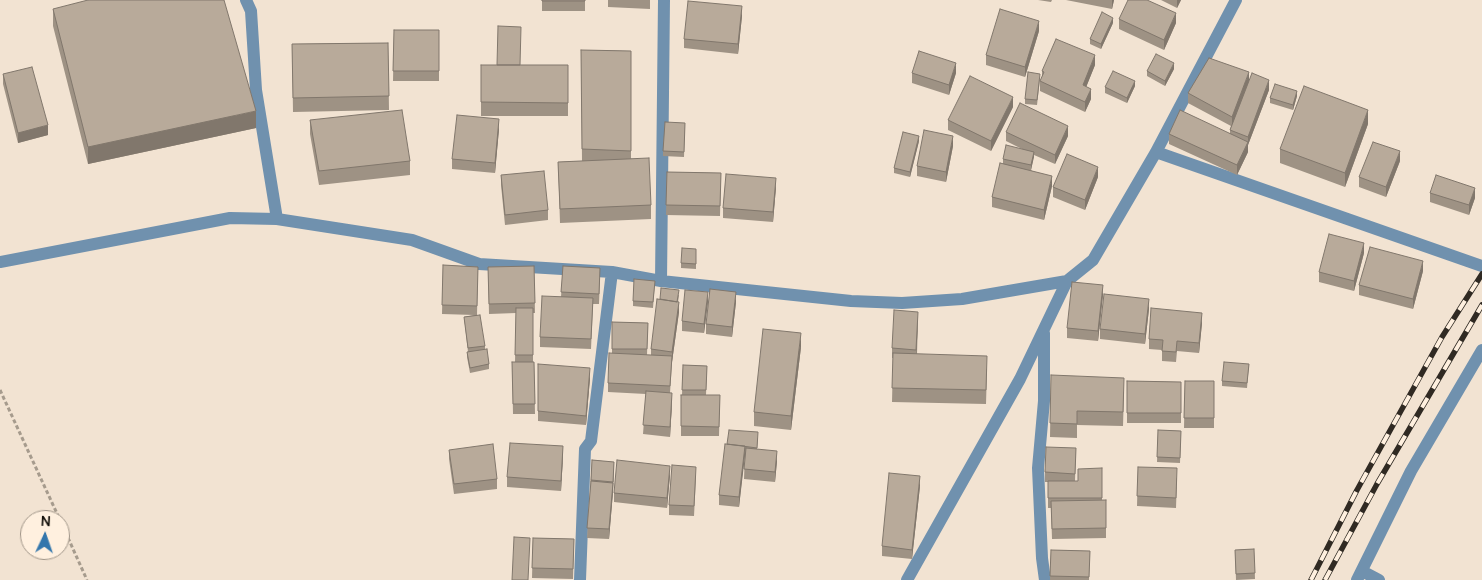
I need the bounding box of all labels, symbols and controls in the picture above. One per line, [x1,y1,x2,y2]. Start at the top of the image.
north arrow [20,510,70,560]
text: N [40,511,51,530]

